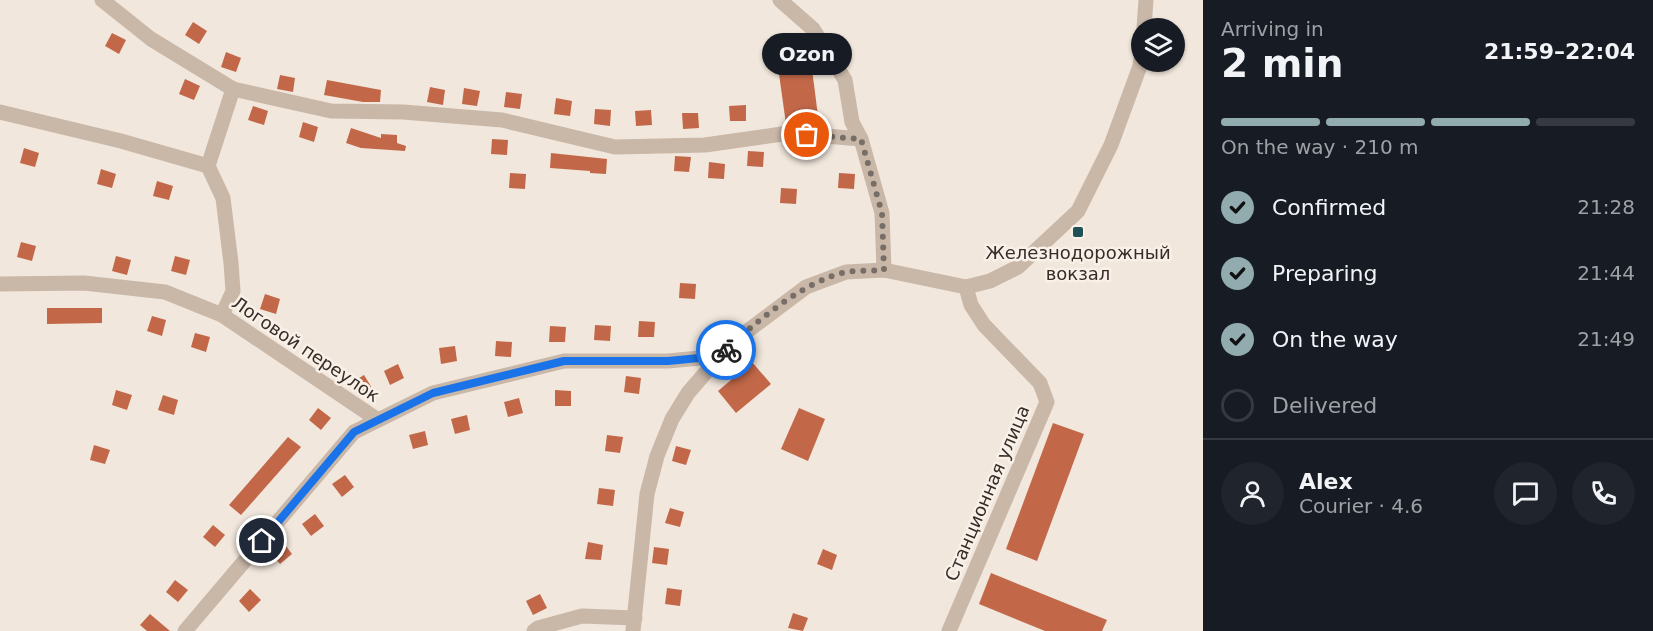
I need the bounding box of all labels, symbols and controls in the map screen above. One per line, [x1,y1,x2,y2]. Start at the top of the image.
text: Arriving in [1221,17,1324,41]
map controls [1131,18,1185,72]
button: layers [1131,18,1185,72]
callout: Ozon [762,33,852,75]
text: 21:59–22:04 [1484,39,1635,64]
text: 2 min [1221,41,1343,86]
text: Ozon [779,42,835,66]
pin [781,109,832,160]
icon: bag [790,118,823,151]
text: On the way · 210 m [1221,135,1419,159]
icon: check [1221,191,1254,224]
text: Confirmed [1272,195,1386,220]
text: 21:28 [1577,195,1635,219]
marker: Железнодорожный вокзал [1071,225,1085,239]
place label: Железнодорожный вокзал [985,242,1171,284]
icon: check [1221,257,1254,290]
text: Preparing [1272,261,1378,286]
text: 21:44 [1577,261,1635,285]
street label: Логовой переулок [228,292,384,406]
courier [696,320,756,380]
icon: check [1221,323,1254,356]
text: On the way [1272,327,1398,352]
text: 21:49 [1577,327,1635,351]
icon: bike [710,334,743,367]
text: Delivered [1272,393,1377,418]
street label: Станционная улица [940,402,1034,584]
button: person [1221,462,1284,525]
button: chat [1494,462,1557,525]
button: phone [1572,462,1635,525]
text: Alex [1299,469,1353,494]
text: Courier · 4.6 [1299,494,1423,518]
pin [236,515,287,566]
icon: home [245,524,278,557]

